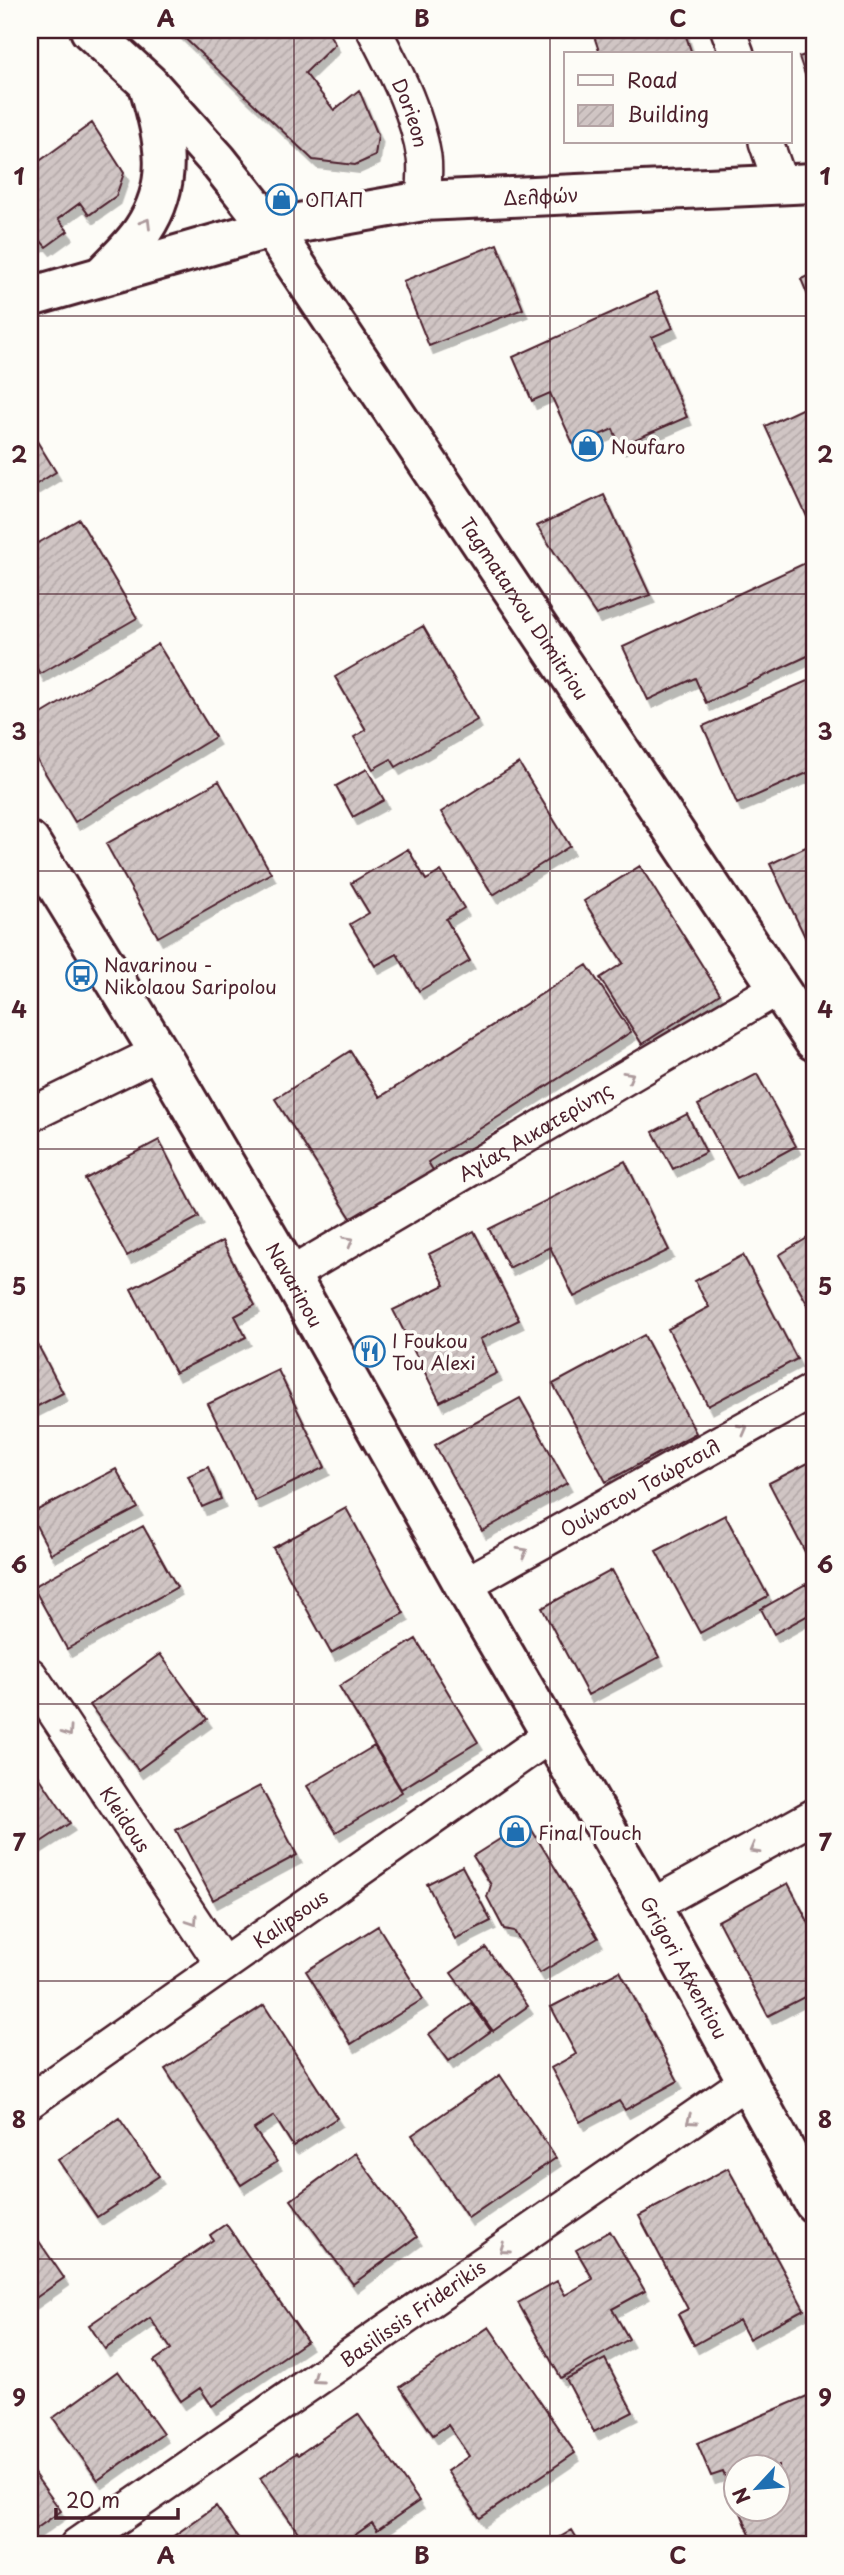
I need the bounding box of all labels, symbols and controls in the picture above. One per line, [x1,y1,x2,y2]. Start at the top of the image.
text: A [157,0,175,35]
text: B [414,0,430,35]
text: C [669,0,687,35]
legend [564,52,792,144]
text: Road [627,63,678,95]
street label: Dorieon [386,74,436,150]
text: Building [627,97,709,129]
text: 1 [14,158,25,193]
text: 1 [820,158,831,193]
street label: Δελφών [503,180,579,211]
shop icon: ΟΠΑΠ [265,182,299,216]
place label: ΟΠΑΠ [305,185,364,213]
one-way arrow [138,218,151,231]
shop icon: Noufaro [571,429,605,463]
place label: Noufaro [611,432,685,460]
text: 2 [11,436,27,471]
text: 2 [817,436,833,471]
street label: Tagmatarxou Dimitriou [454,511,596,705]
text: 3 [11,713,27,748]
text: 3 [817,713,833,748]
place label: Navarinou - Nikolaou Saripolou [104,950,277,1000]
bus stop icon: Navarinou - Nikolaou Saripolou [64,958,98,992]
text: 4 [11,991,27,1026]
text: 4 [817,991,833,1026]
one-way arrow [622,1071,635,1084]
street label: Αγίας Αικατερίνης [452,1075,617,1187]
one-way arrow [341,1236,354,1249]
street label: Navarinou [260,1237,330,1332]
text: 5 [12,1268,26,1303]
text: 5 [818,1268,832,1303]
place label: I Foukou Tou Alexi [392,1326,476,1376]
restaurant icon: I Foukou Tou Alexi [352,1334,386,1368]
one-way arrow [736,1424,749,1437]
street label: Ουίνστον Τσώρτσιλ [555,1431,725,1543]
text: 6 [11,1546,27,1581]
text: 6 [817,1546,833,1581]
one-way arrow [516,1547,529,1560]
one-way arrow [59,1724,72,1737]
street label: Kleidous [94,1781,158,1858]
shop icon: Final Touch [498,1815,532,1849]
place label: Final Touch [538,1818,642,1846]
text: 7 [12,1824,26,1859]
text: 7 [818,1824,832,1859]
one-way arrow [749,1841,762,1854]
street label: Kalipsous [247,1882,333,1954]
street label: Grigori Afxentiou [634,1891,735,2044]
one-way arrow [185,1914,198,1927]
text: 8 [12,2101,26,2136]
text: 8 [818,2101,832,2136]
one-way arrow [686,2112,699,2124]
one-way arrow [499,2241,512,2253]
street label: Basilissis Friderikis [334,2252,491,2373]
one-way arrow [312,2371,325,2383]
text: 9 [12,2379,26,2414]
text: 9 [818,2379,832,2414]
north arrow [722,2452,792,2522]
scale bar [56,2477,178,2521]
text: 20 m [66,2483,120,2515]
text: N [725,2483,757,2509]
text: A [157,2537,175,2572]
text: B [414,2537,430,2572]
text: C [669,2537,687,2572]

